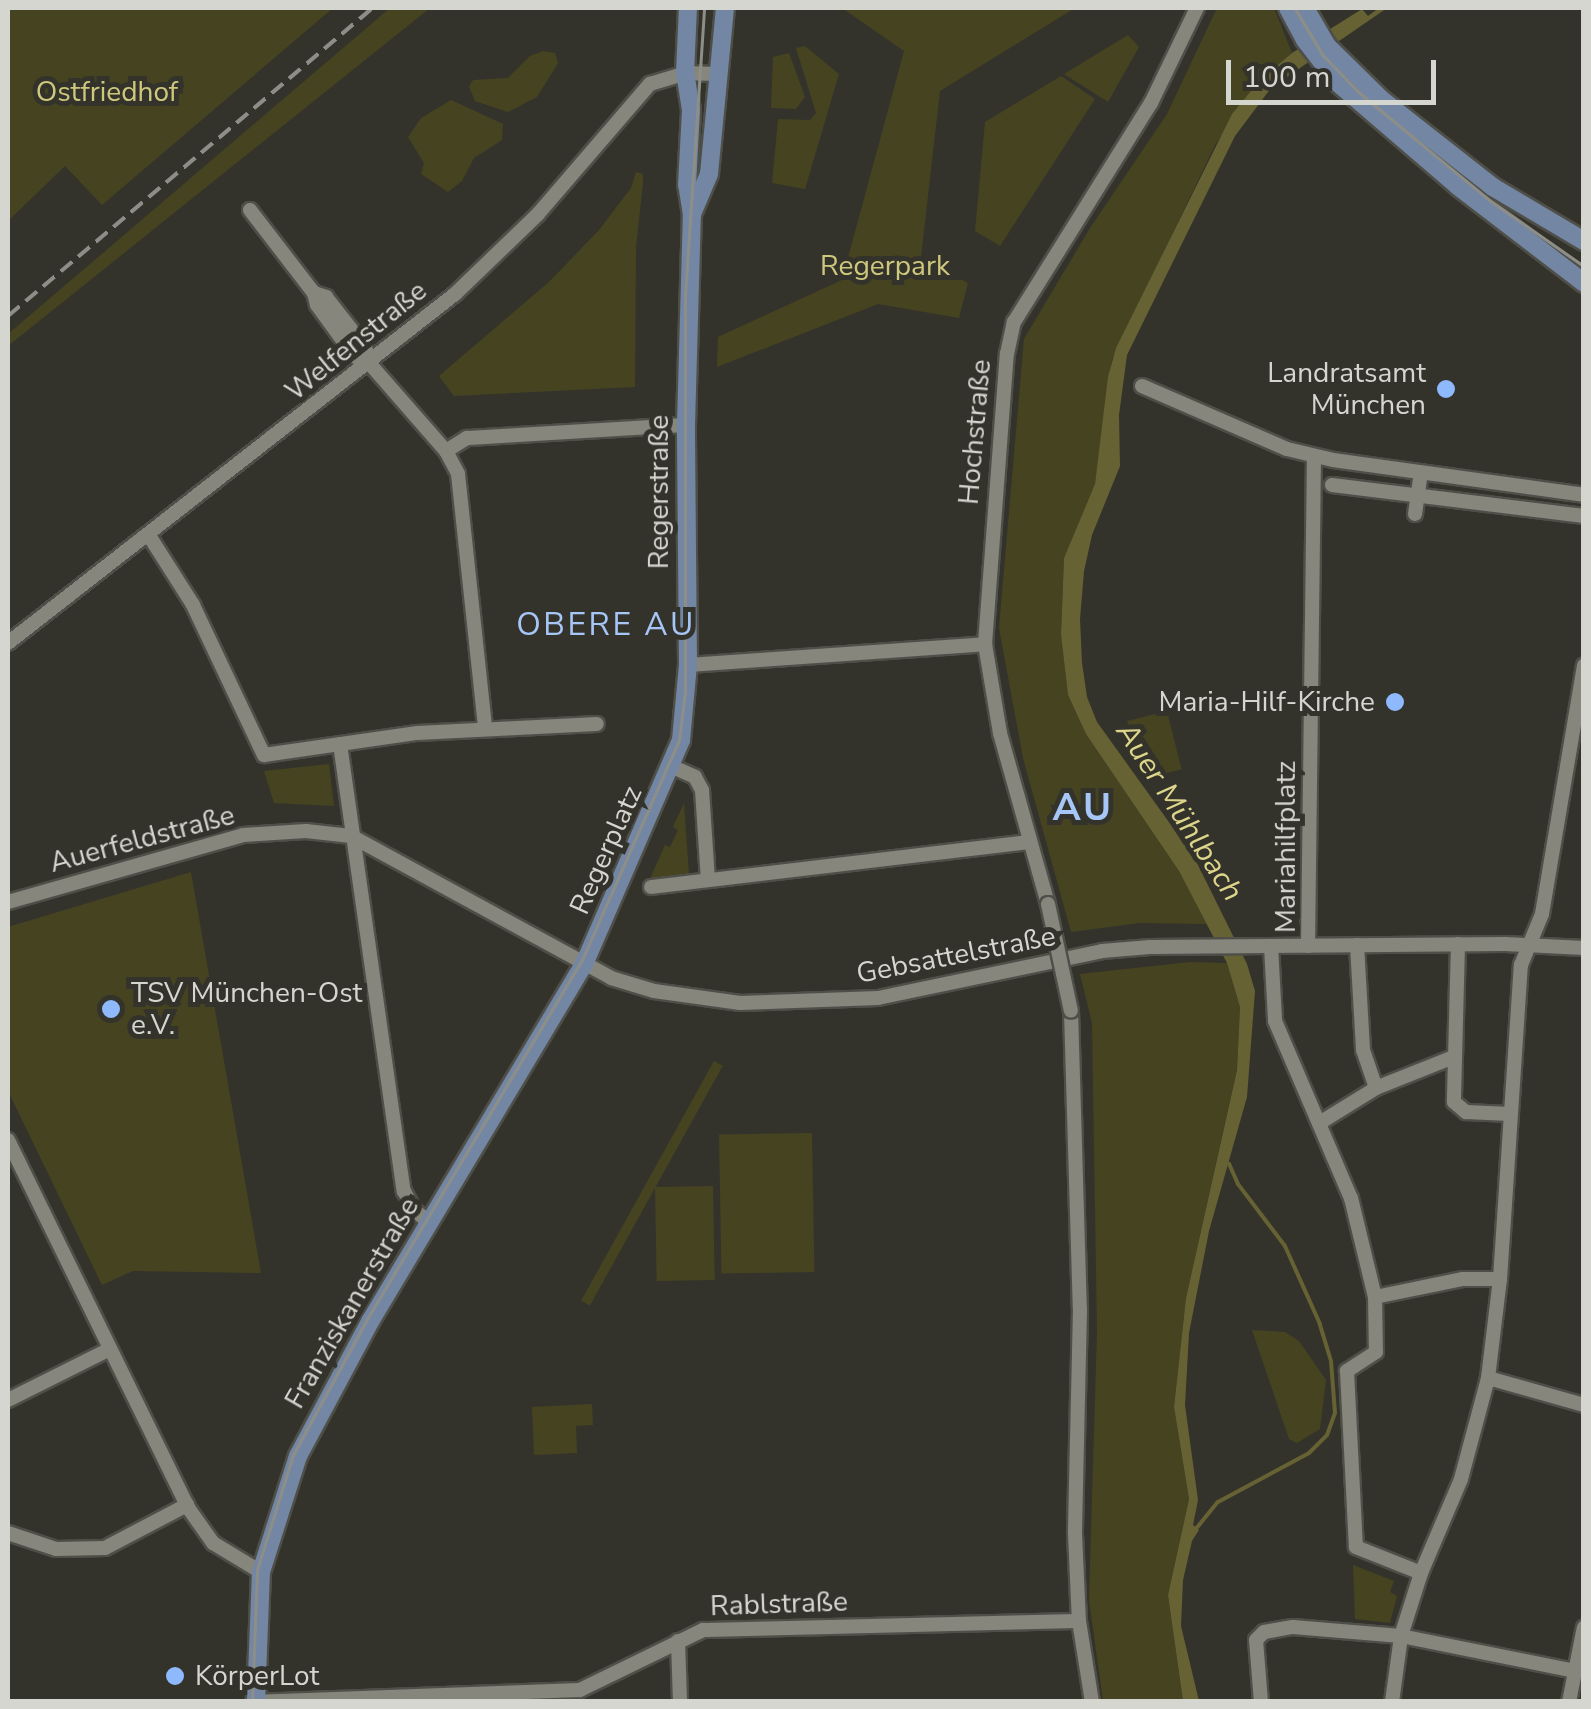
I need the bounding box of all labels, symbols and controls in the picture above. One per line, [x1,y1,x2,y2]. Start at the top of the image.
scale bar [1231,40,1441,102]
text: 100 m [1243,57,1330,98]
park label: Ostfriedhof [36,75,178,109]
park label: Regerpark [820,249,950,283]
street label: Welfenstraße [279,274,433,408]
place label: Landratsamt München [1267,356,1426,422]
street label: Hochstraße [952,358,998,506]
marker: Landratsamt München [1435,378,1457,400]
street label: Regerstraße [642,415,676,569]
district label: OBERE AU [516,606,696,644]
place label: Maria-Hilf-Kirche [1159,685,1375,719]
marker: Maria-Hilf-Kirche [1384,691,1406,713]
water label: Auer Mühlbach [1108,716,1250,908]
street label: Mariahilfplatz [1269,761,1303,933]
street label: Regerplatz [563,781,649,919]
district label: AU [1052,785,1114,831]
street label: Auerfeldstraße [46,798,238,880]
street label: Gebsattelstraße [854,919,1058,991]
place label: TSV München-Ost e.V. [131,976,362,1042]
marker: TSV München-Ost e.V. [100,998,122,1020]
street label: Franziskanerstraße [278,1192,426,1414]
street label: Rablstraße [709,1585,849,1623]
place label: KörperLot [195,1659,319,1693]
marker: KörperLot [164,1665,186,1687]

